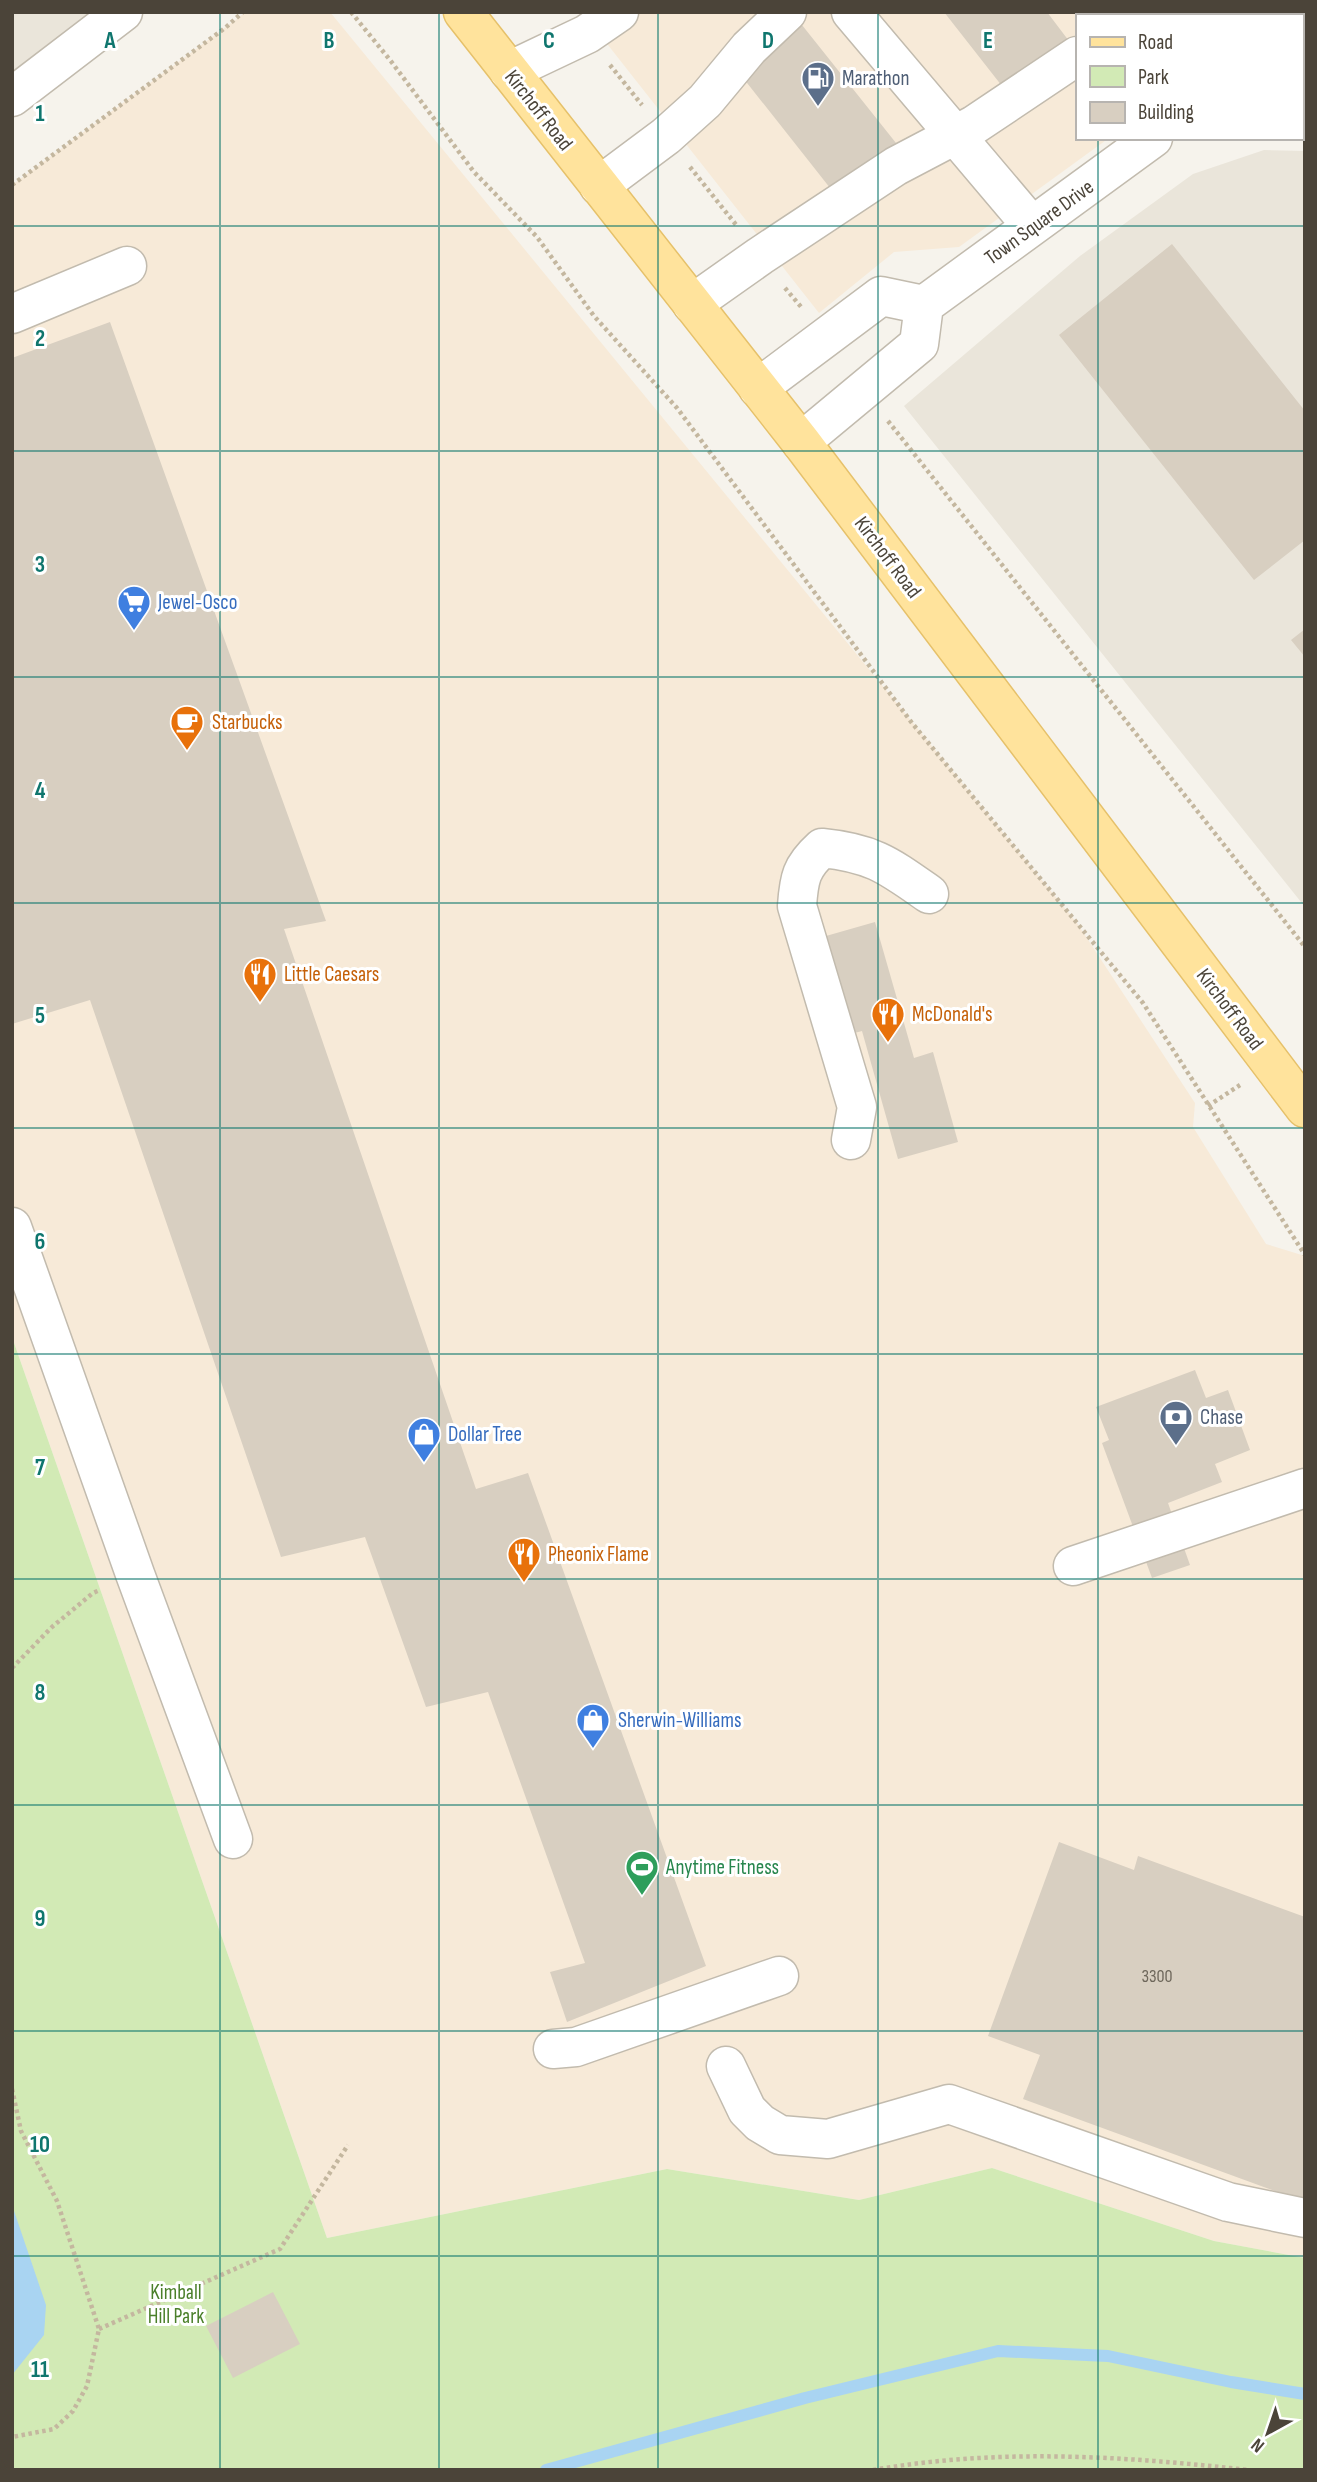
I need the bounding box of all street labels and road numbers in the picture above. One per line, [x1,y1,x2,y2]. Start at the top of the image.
street label: Kirchoff Road [499,65,578,156]
street label: Town Square Drive [980,174,1099,270]
street label: Kirchoff Road [849,512,926,603]
street label: Kirchoff Road [1191,964,1268,1055]

